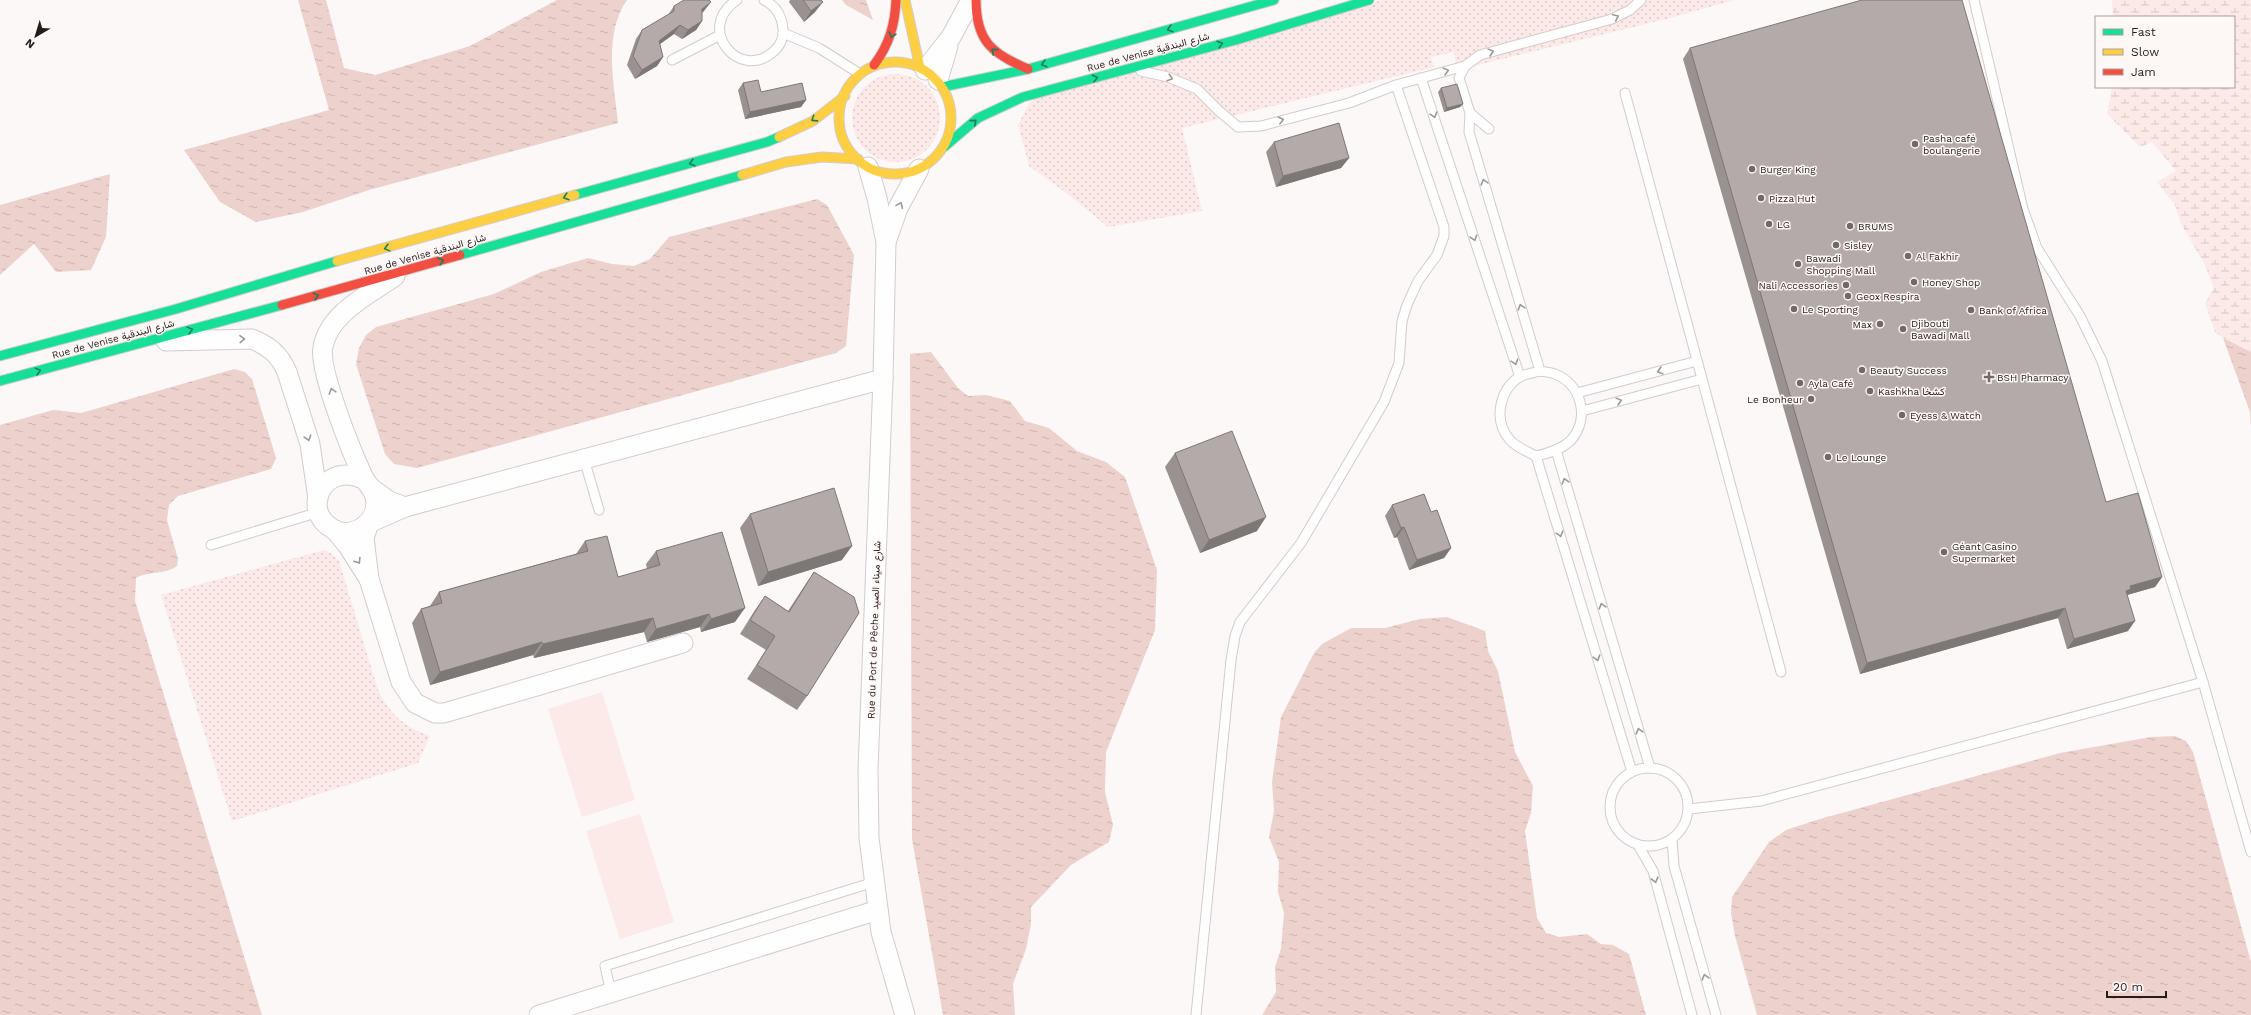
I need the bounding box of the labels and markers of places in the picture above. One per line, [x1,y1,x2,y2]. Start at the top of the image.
place label: Pasha café boulangerie [1923,133,1980,156]
marker: Pasha café boulangerie [1910,139,1920,149]
marker: Burger King [1747,164,1757,174]
place label: Burger King [1760,164,1816,175]
marker: Pizza Hut [1756,193,1766,203]
place label: Pizza Hut [1769,193,1816,204]
marker: LG [1764,219,1774,229]
place label: LG [1777,219,1790,230]
marker: BRUMS [1845,221,1855,231]
place label: BRUMS [1858,221,1893,232]
marker: Sisley [1831,240,1841,250]
place label: Sisley [1844,240,1873,251]
marker: Al Fakhir [1903,251,1913,261]
place label: Al Fakhir [1916,251,1959,262]
place label: Bawadi Shopping Mall [1806,253,1875,276]
marker: Bawadi Shopping Mall [1793,259,1803,269]
marker: Honey Shop [1909,277,1919,287]
place label: Honey Shop [1922,277,1980,288]
place label: Nali Accessories [1759,280,1838,291]
marker: Nali Accessories [1841,280,1851,290]
marker: Geox Respira [1843,291,1853,301]
place label: Geox Respira [1856,291,1920,302]
marker: Le Sporting [1789,304,1799,314]
place label: Le Sporting [1802,304,1858,315]
marker: Bank of Africa [1966,305,1976,315]
place label: Bank of Africa [1979,305,2047,316]
place label: Djibouti Bawadi Mall [1911,318,1970,341]
place label: Max [1853,319,1872,330]
marker: Max [1875,319,1885,329]
marker: Djibouti Bawadi Mall [1898,324,1908,334]
marker: Beauty Success [1857,365,1867,375]
place label: Beauty Success [1870,365,1947,376]
marker: BSH Pharmacy [1984,372,1994,382]
place label: BSH Pharmacy [1997,372,2069,383]
marker: Ayla Café [1795,378,1805,388]
place label: Ayla Café [1808,378,1853,389]
marker: Kashkha كشخا [1865,386,1875,396]
place label: Kashkha كشخا [1878,386,1945,397]
place label: Le Bonheur [1747,394,1803,405]
marker: Le Bonheur [1806,394,1816,404]
marker: Eyess & Watch [1897,410,1907,420]
place label: Eyess & Watch [1910,410,1981,421]
marker: Le Lounge [1823,452,1833,462]
place label: Le Lounge [1836,452,1887,463]
place label: Géant Casino Supermarket [1952,541,2017,564]
marker: Géant Casino Supermarket [1939,547,1949,557]

